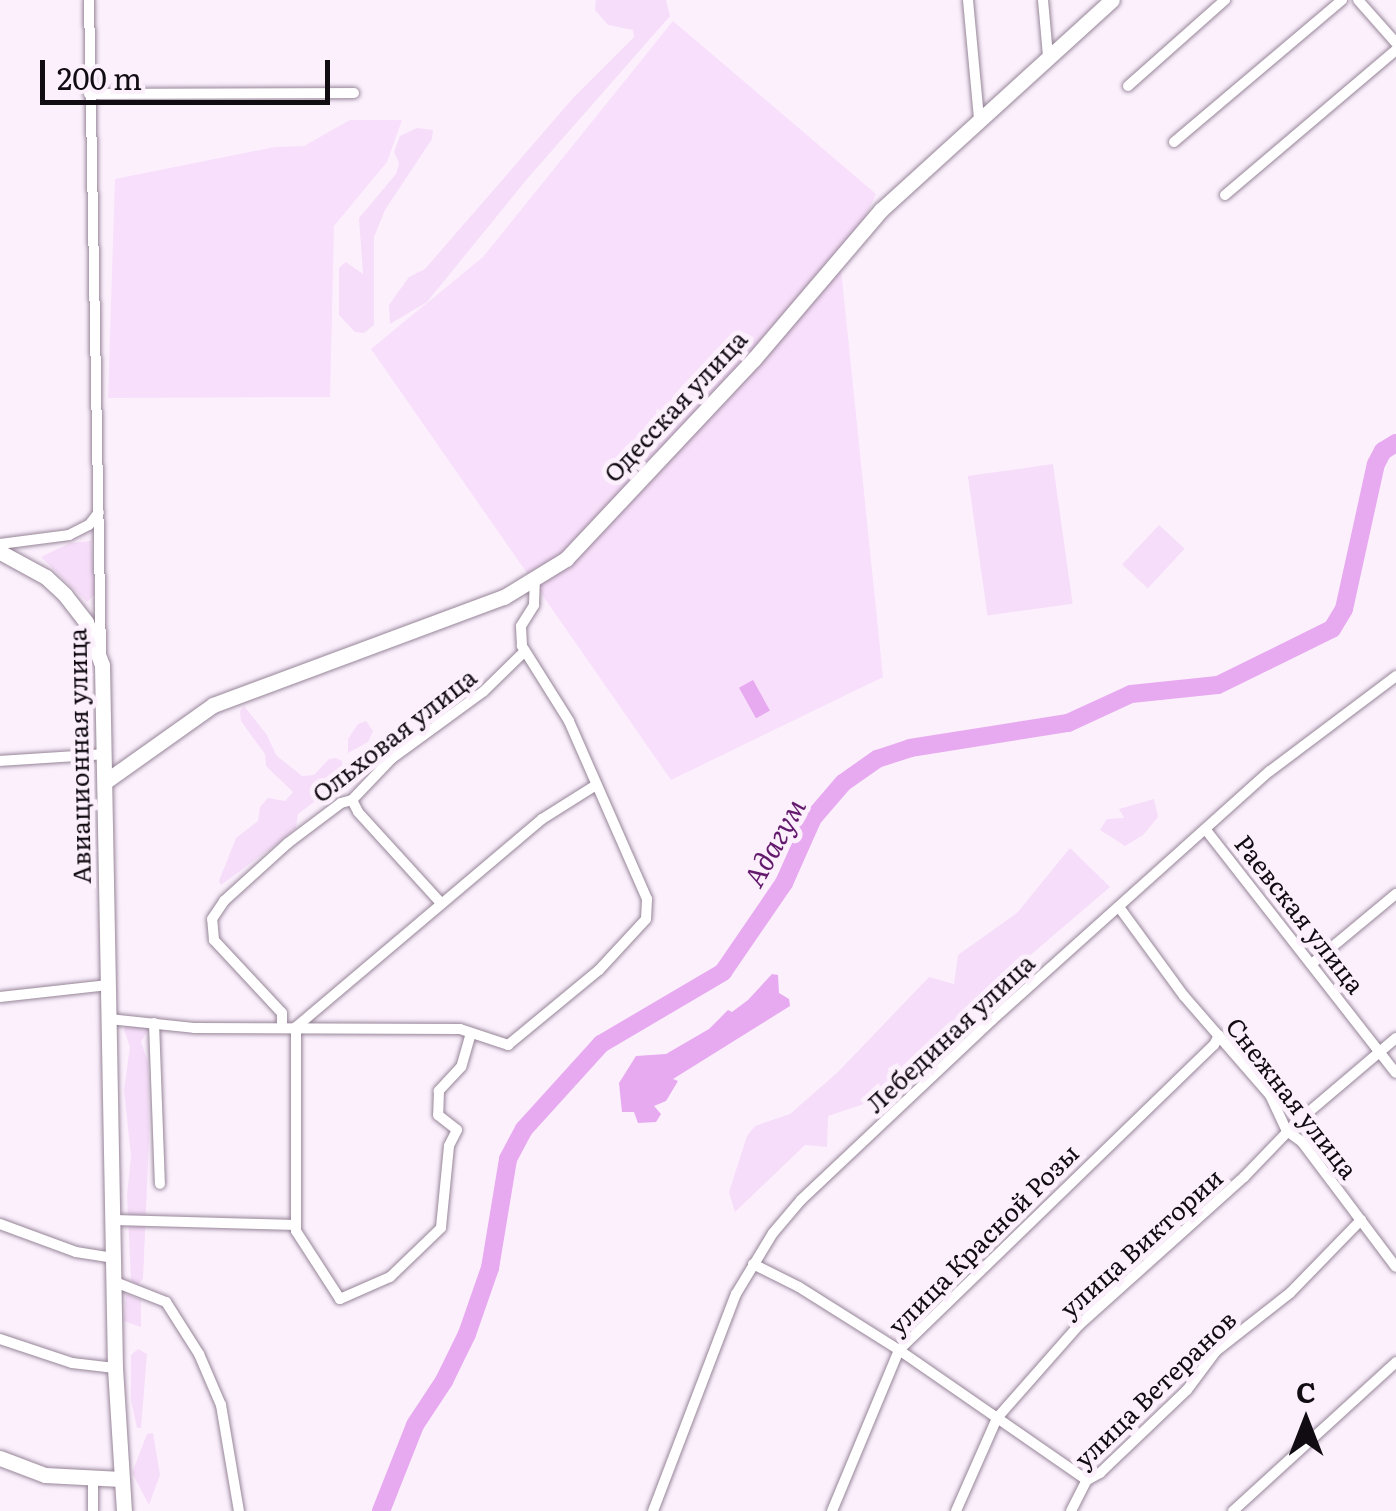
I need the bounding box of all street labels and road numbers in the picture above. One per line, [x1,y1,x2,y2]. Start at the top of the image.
street label: Одесская улица [597,324,753,488]
street label: Авиационная улица [62,628,96,884]
street label: Ольховая улица [306,662,482,808]
street label: Раевская улица [1229,829,1371,999]
street label: Лебединая улица [860,947,1040,1119]
street label: Снежная улица [1220,1012,1364,1184]
street label: улица Красной Розы [882,1138,1084,1340]
street label: улица Виктории [1054,1162,1228,1324]
street label: улица Ветеранов [1068,1304,1242,1474]

